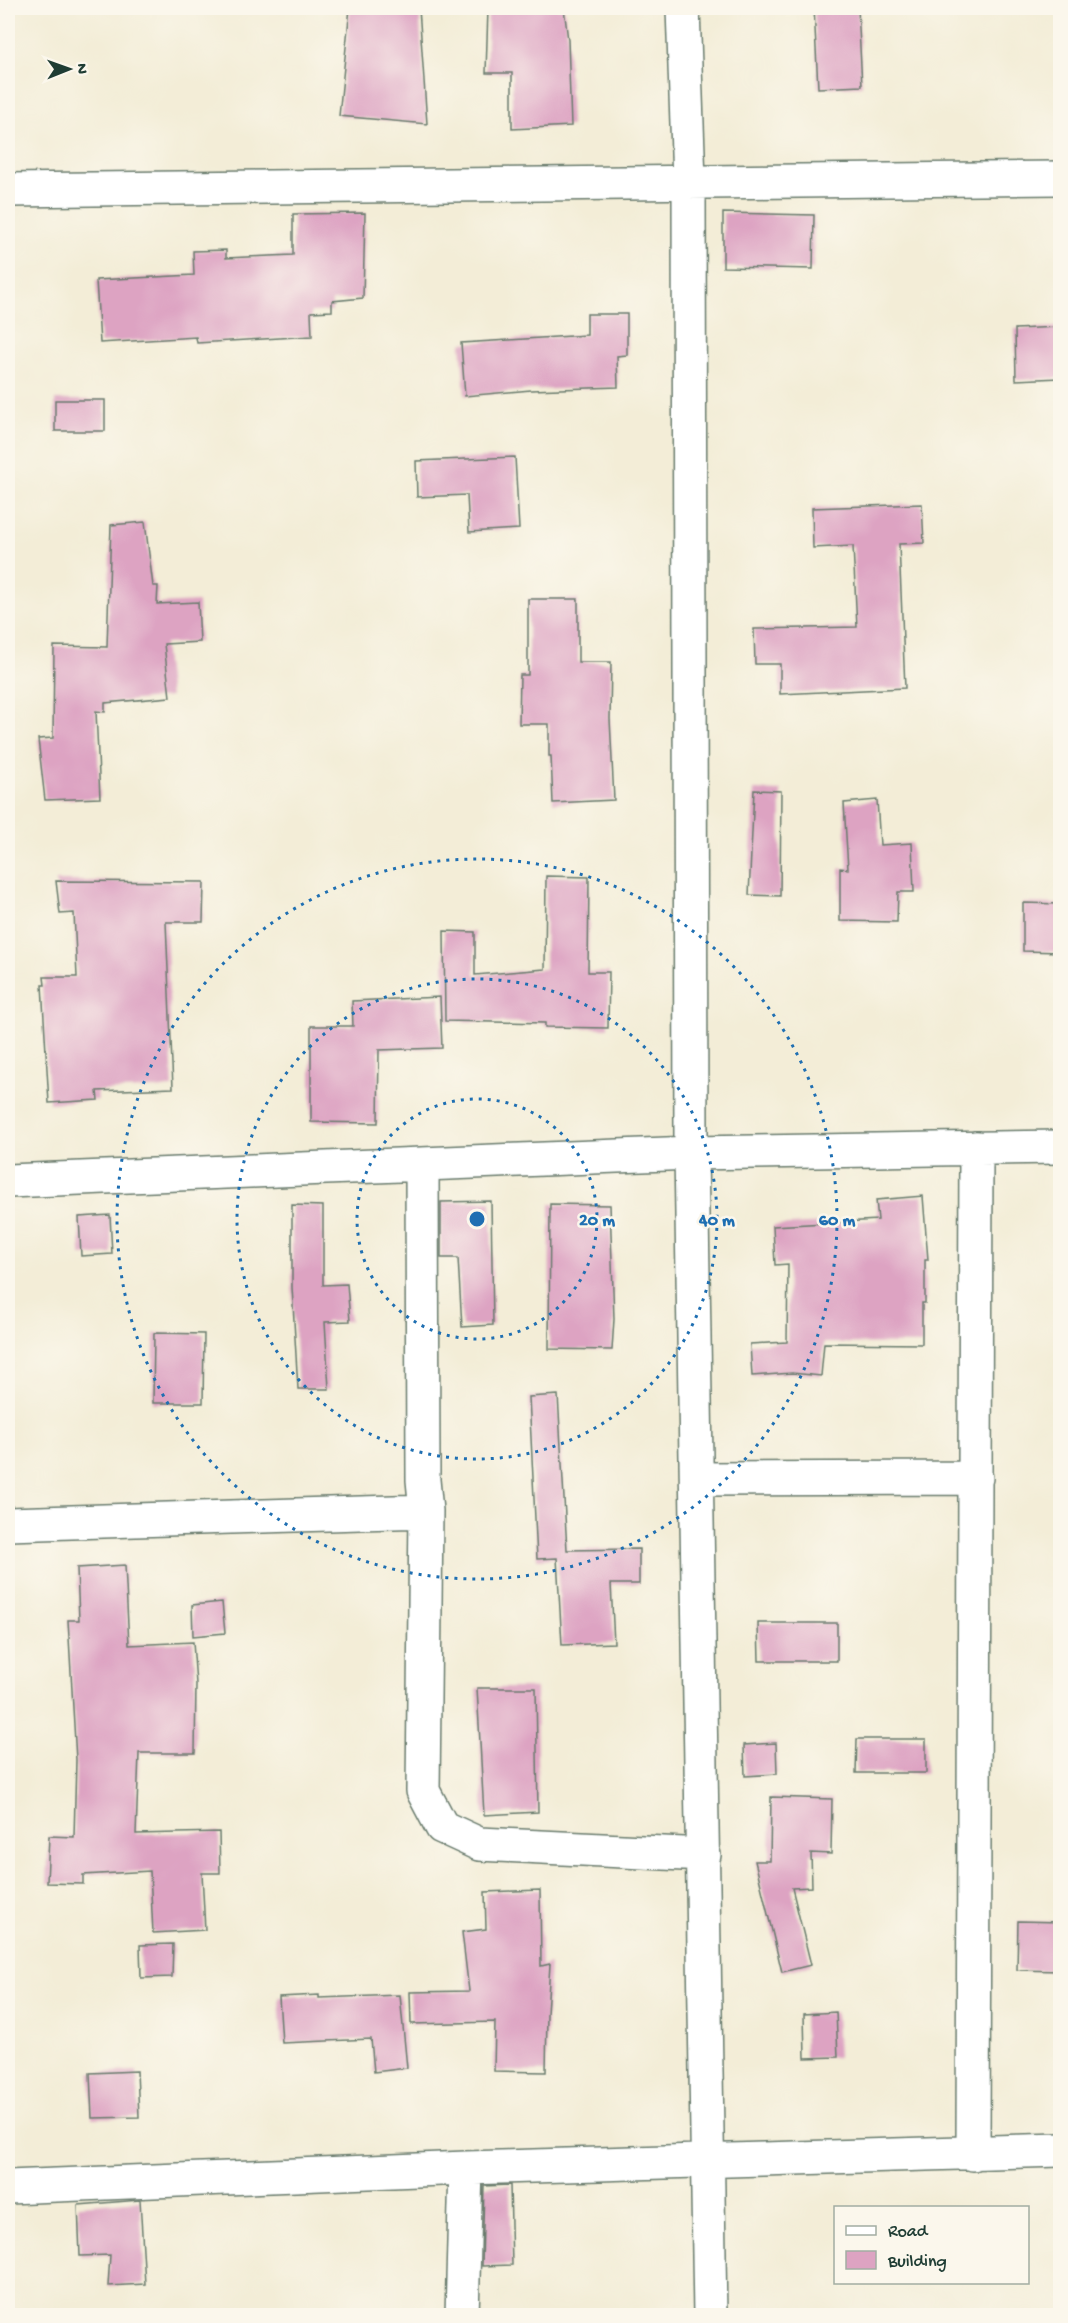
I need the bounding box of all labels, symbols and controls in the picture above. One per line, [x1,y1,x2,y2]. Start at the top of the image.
north arrow [39,39,99,99]
text: N [71,63,90,75]
centre of rings [467,1209,487,1229]
text: 20 m [579,1211,615,1232]
text: 40 m [698,1211,735,1232]
text: 60 m [819,1211,855,1232]
legend [834,2206,1029,2284]
text: Road [888,2222,929,2243]
text: Building [887,2252,947,2273]

